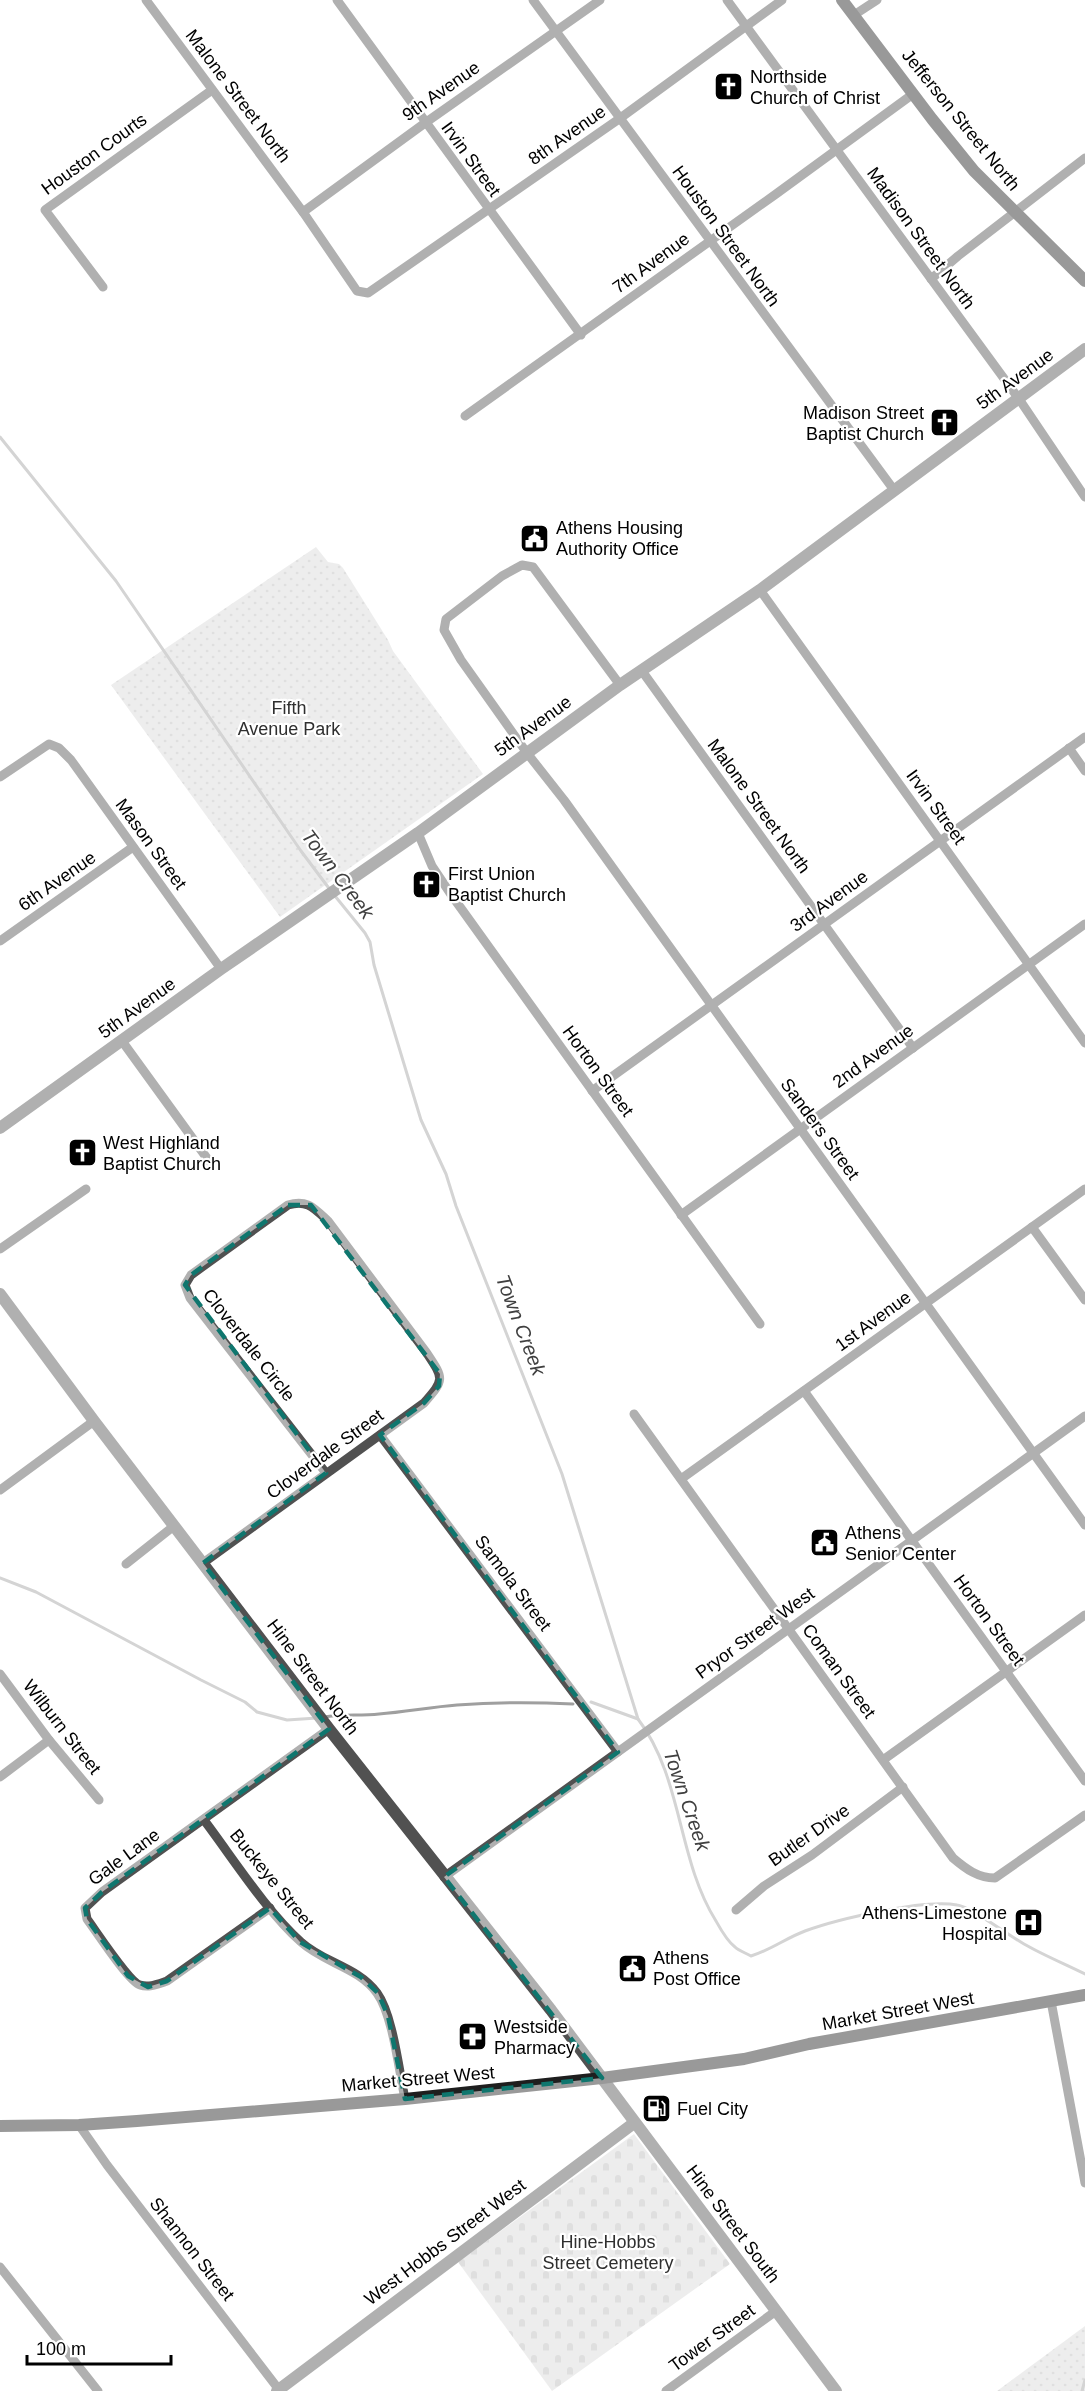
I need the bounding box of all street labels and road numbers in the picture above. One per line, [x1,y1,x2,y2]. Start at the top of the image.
street label: Malone Street North [182,26,294,166]
street label: Jefferson Street North [898,45,1024,195]
street label: 9th Avenue [398,57,484,125]
street label: 8th Avenue [524,101,610,169]
street label: Houston Courts [38,109,150,199]
street label: Irvin Street [437,118,505,200]
street label: Houston Street North [668,162,784,310]
street label: Madison Street North [863,163,979,313]
street label: 7th Avenue [609,229,693,297]
street label: 5th Avenue [973,345,1057,413]
street label: 5th Avenue [491,692,575,760]
street label: Malone Street North [704,735,814,877]
street label: Irvin Street [902,766,970,848]
street label: Mason Street [111,795,191,893]
street label: 6th Avenue [14,847,100,915]
street label: 3rd Avenue [786,866,872,936]
street label: 5th Avenue [95,974,179,1042]
street label: 2nd Avenue [829,1020,917,1092]
street label: Horton Street [558,1022,638,1120]
street label: Sanders Street [777,1075,863,1183]
street label: Cloverdale Circle [199,1285,299,1405]
street label: 1st Avenue [831,1287,915,1355]
street label: Cloverdale Street [263,1405,387,1503]
street label: Samola Street [471,1531,555,1635]
street label: Horton Street [949,1571,1029,1669]
street label: Pryor Street West [692,1583,818,1683]
street label: Hine Street North [263,1615,363,1739]
street label: Coman Street [798,1620,880,1722]
street label: Wilburn Street [19,1676,105,1778]
street label: Butler Drive [765,1800,853,1870]
street label: Gale Lane [85,1824,163,1890]
street label: Buckeye Street [226,1825,318,1933]
street label: Market Street West [821,1988,975,2034]
street label: Market Street West [341,2062,495,2096]
street label: Hine Street South [682,2161,784,2287]
street label: West Hobbs Street West [361,2175,529,2309]
street label: Shannon Street [146,2194,238,2304]
street label: Tower Street [665,2300,759,2376]

